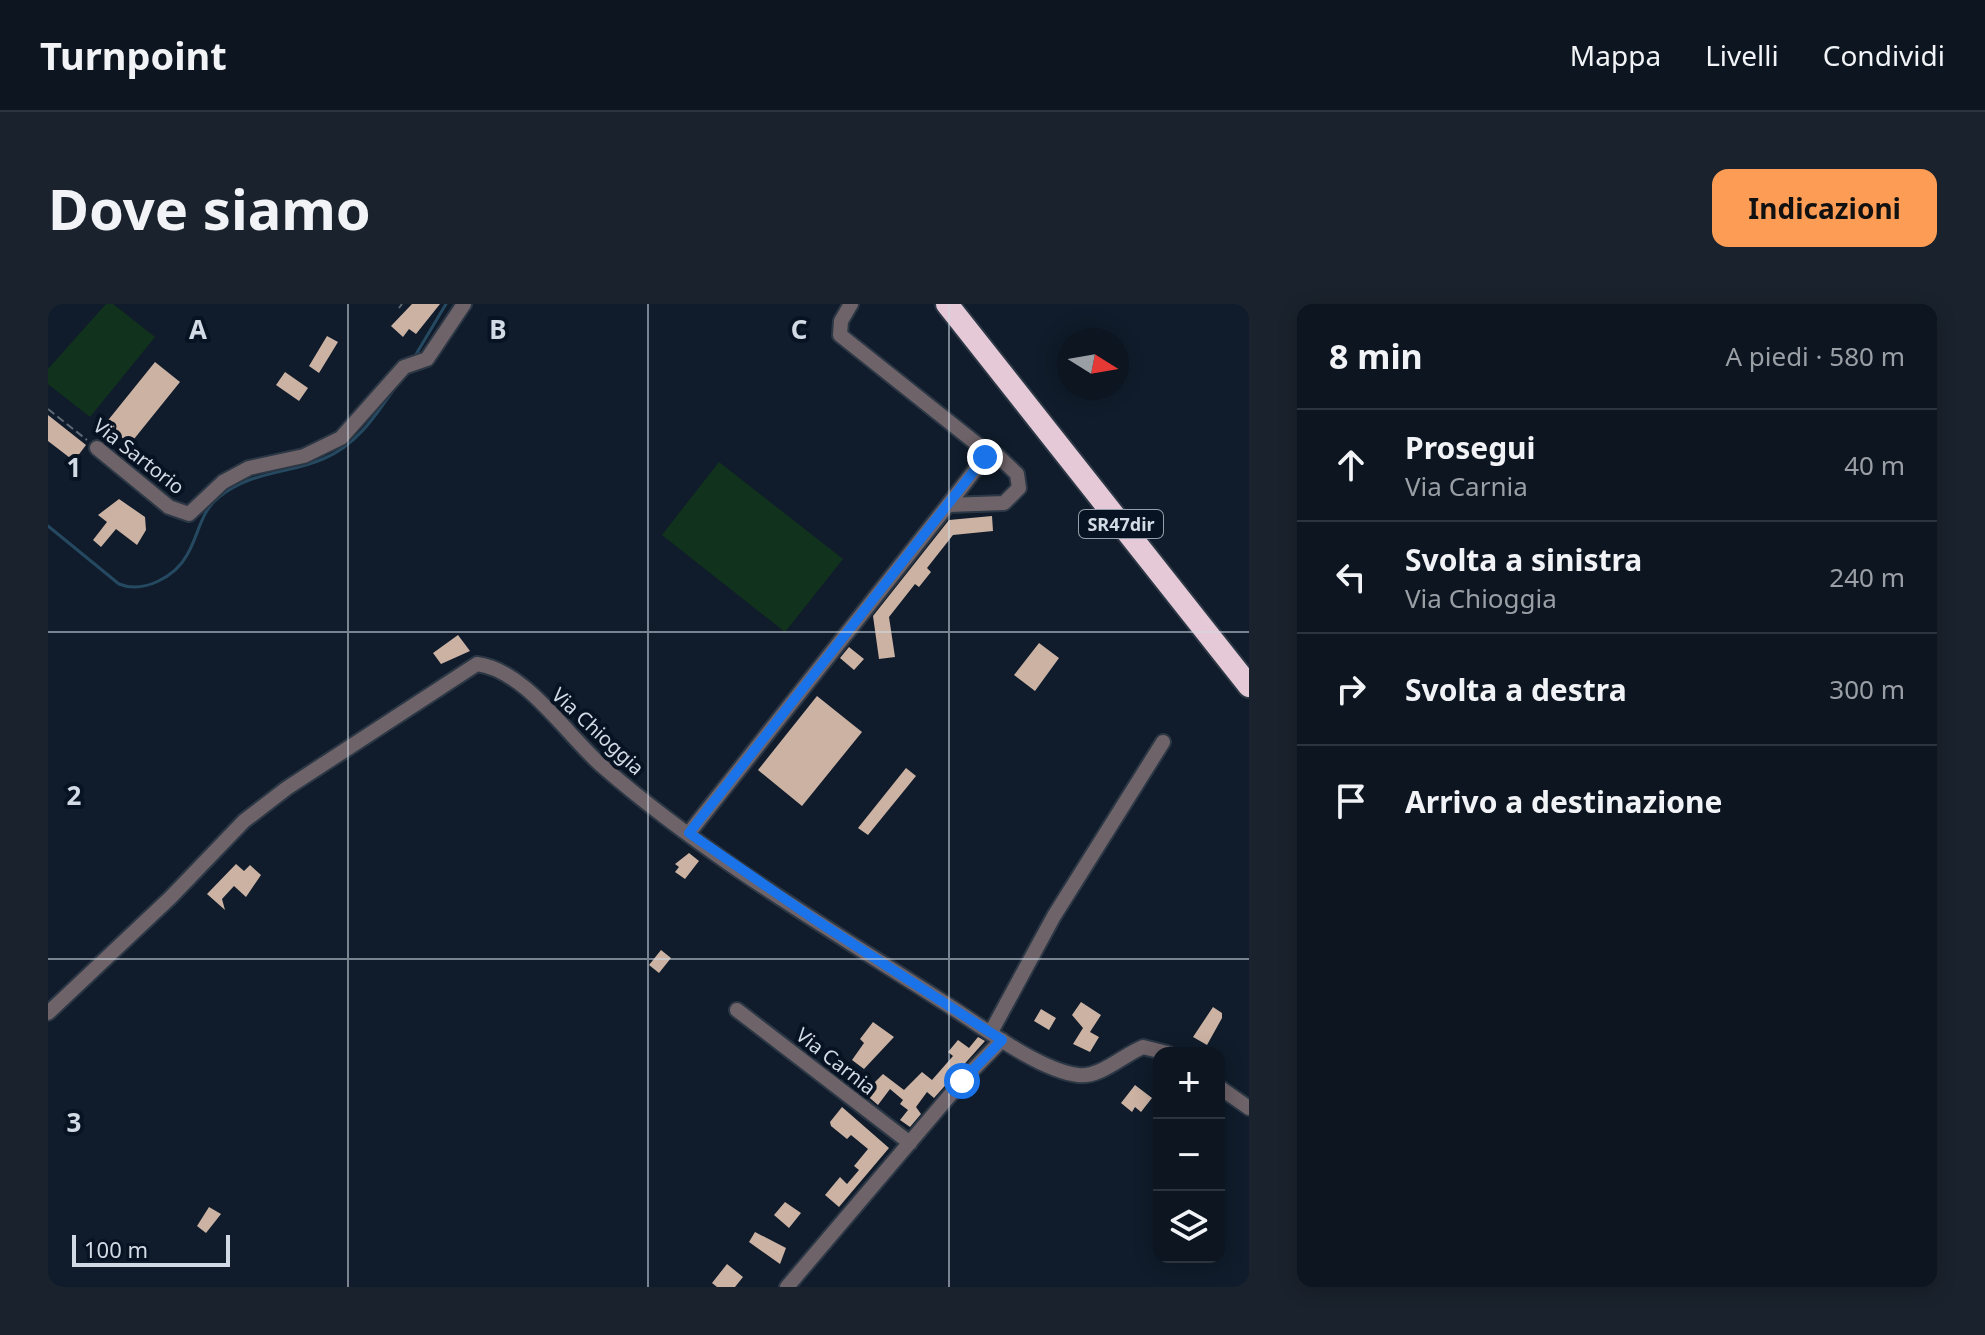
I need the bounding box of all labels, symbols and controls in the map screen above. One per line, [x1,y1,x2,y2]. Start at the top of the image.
text: Turnpoint [40,29,227,81]
text: Mappa [1570,36,1661,74]
text: Livelli [1705,36,1779,74]
text: Condividi [1823,36,1945,74]
button: Indicazioni [1712,169,1937,247]
text: Dove siamo [48,170,371,246]
text: A [189,311,207,347]
text: B [489,311,507,347]
text: C [791,311,807,347]
north arrow [1057,328,1129,400]
text: 8 min [1329,333,1423,379]
text: A piedi · 580 m [1725,338,1905,374]
street label: Via Sartorio [88,412,190,500]
text: Prosegui [1405,427,1536,468]
route end [967,439,1003,475]
icon: ahead [1329,443,1373,487]
text: 40 m [1844,447,1905,483]
text: 1 [67,449,81,485]
text: Via Carnia [1405,468,1528,504]
road number: SR47dir [1079,510,1163,538]
text: Svolta a sinistra [1405,539,1642,580]
icon: left [1329,555,1373,599]
text: 240 m [1829,559,1905,595]
text: Via Chioggia [1405,580,1557,616]
icon: right [1329,667,1373,711]
text: Svolta a destra [1405,669,1627,710]
text: 300 m [1829,671,1905,707]
street label: Via Chioggia [546,681,650,781]
text: 2 [67,777,82,813]
icon: arrive [1329,779,1373,823]
text: Arrivo a destinazione [1405,781,1722,822]
street label: Via Carnia [790,1021,882,1101]
map controls [1153,1047,1225,1263]
button: + [1153,1047,1225,1119]
route start [944,1063,980,1099]
text: 3 [67,1104,81,1140]
button: − [1153,1119,1225,1191]
button: layers [1153,1191,1225,1263]
scale bar [72,1231,230,1267]
text: 100 m [84,1234,148,1264]

